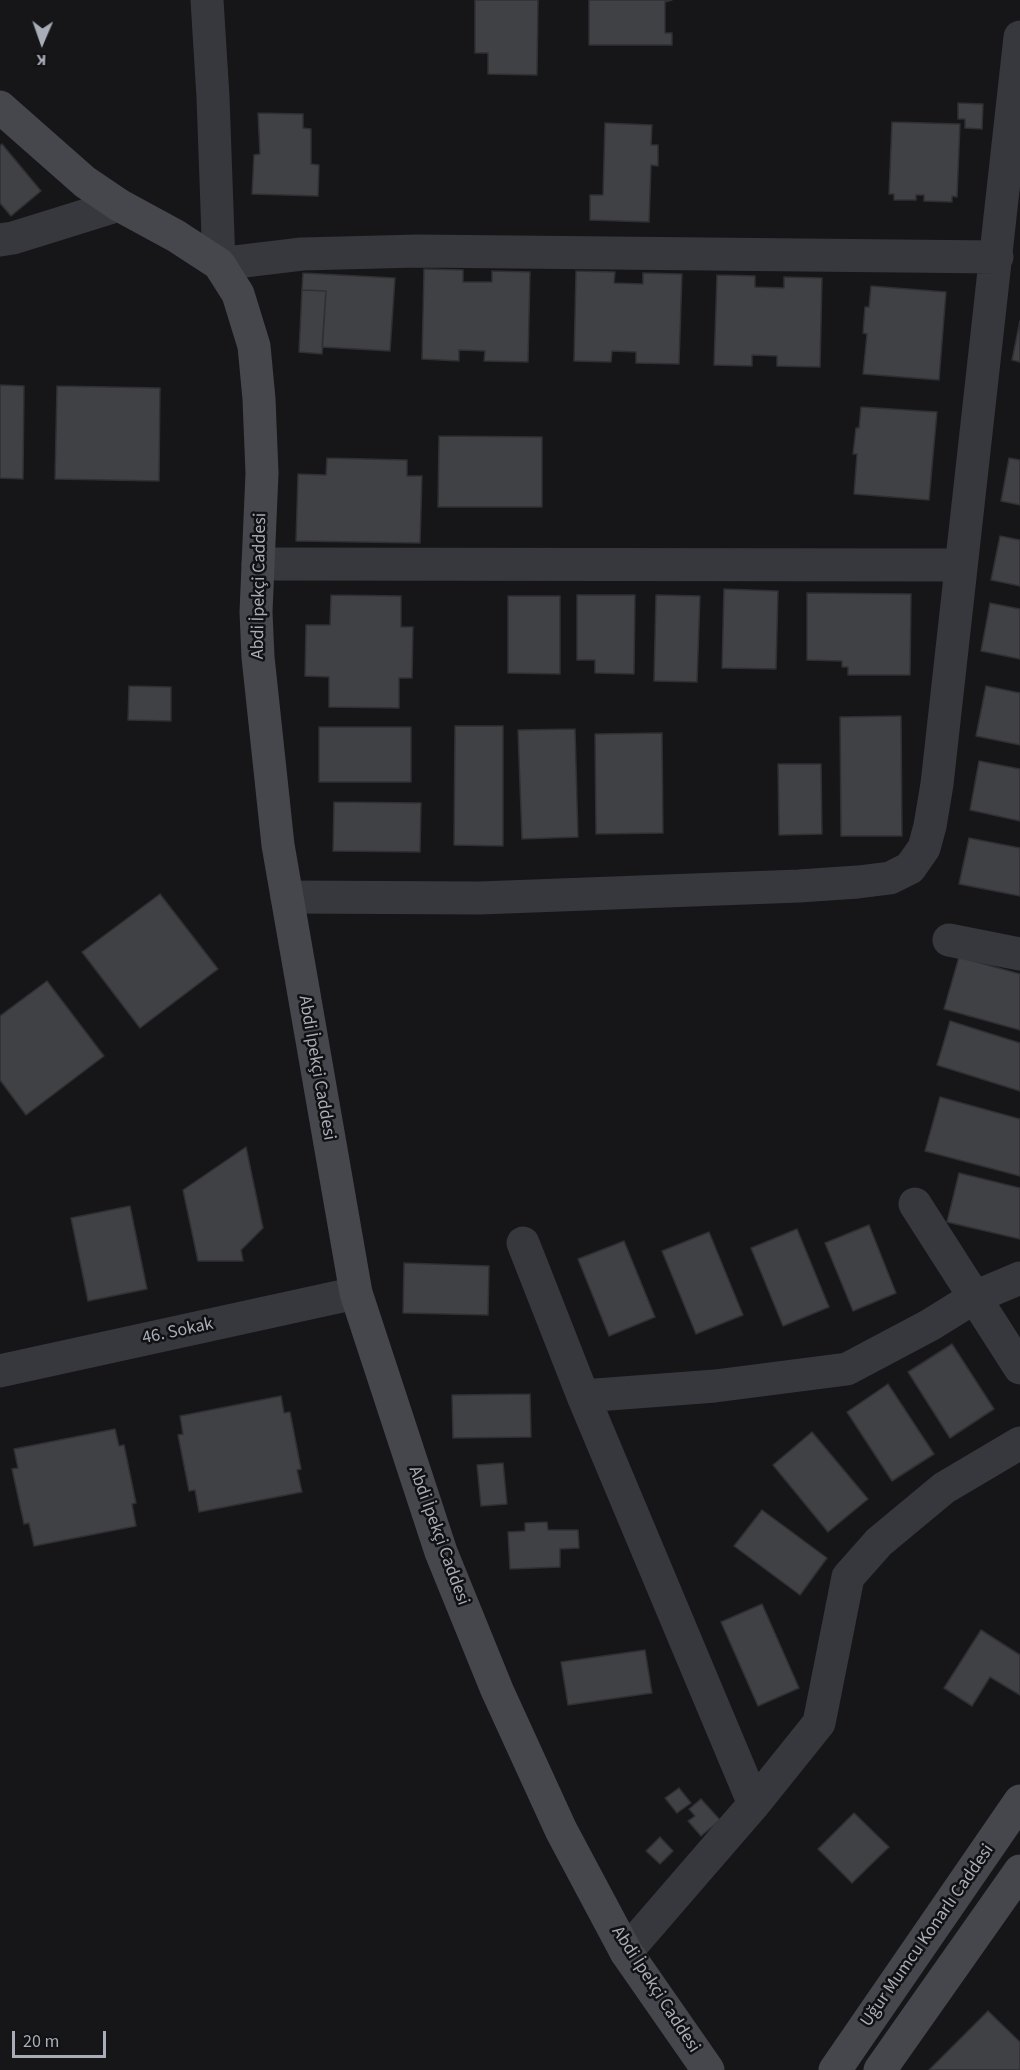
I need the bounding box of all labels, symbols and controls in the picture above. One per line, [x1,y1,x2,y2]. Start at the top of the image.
north arrow [12,12,72,72]
text: K [36,49,47,71]
street label: Abdi İpekçi Caddesi [248,513,272,659]
street label: Abdi İpekçi Caddesi [293,994,339,1142]
street label: 46. Sokak [141,1314,215,1350]
street label: Abdi İpekçi Caddesi [403,1463,473,1609]
street label: Uğur Mumcu Konarlı Caddesi [857,1841,999,2031]
street label: Abdi İpekçi Caddesi [606,1923,704,2057]
scale bar [15,2019,110,2057]
text: 20 m [23,2029,59,2054]

